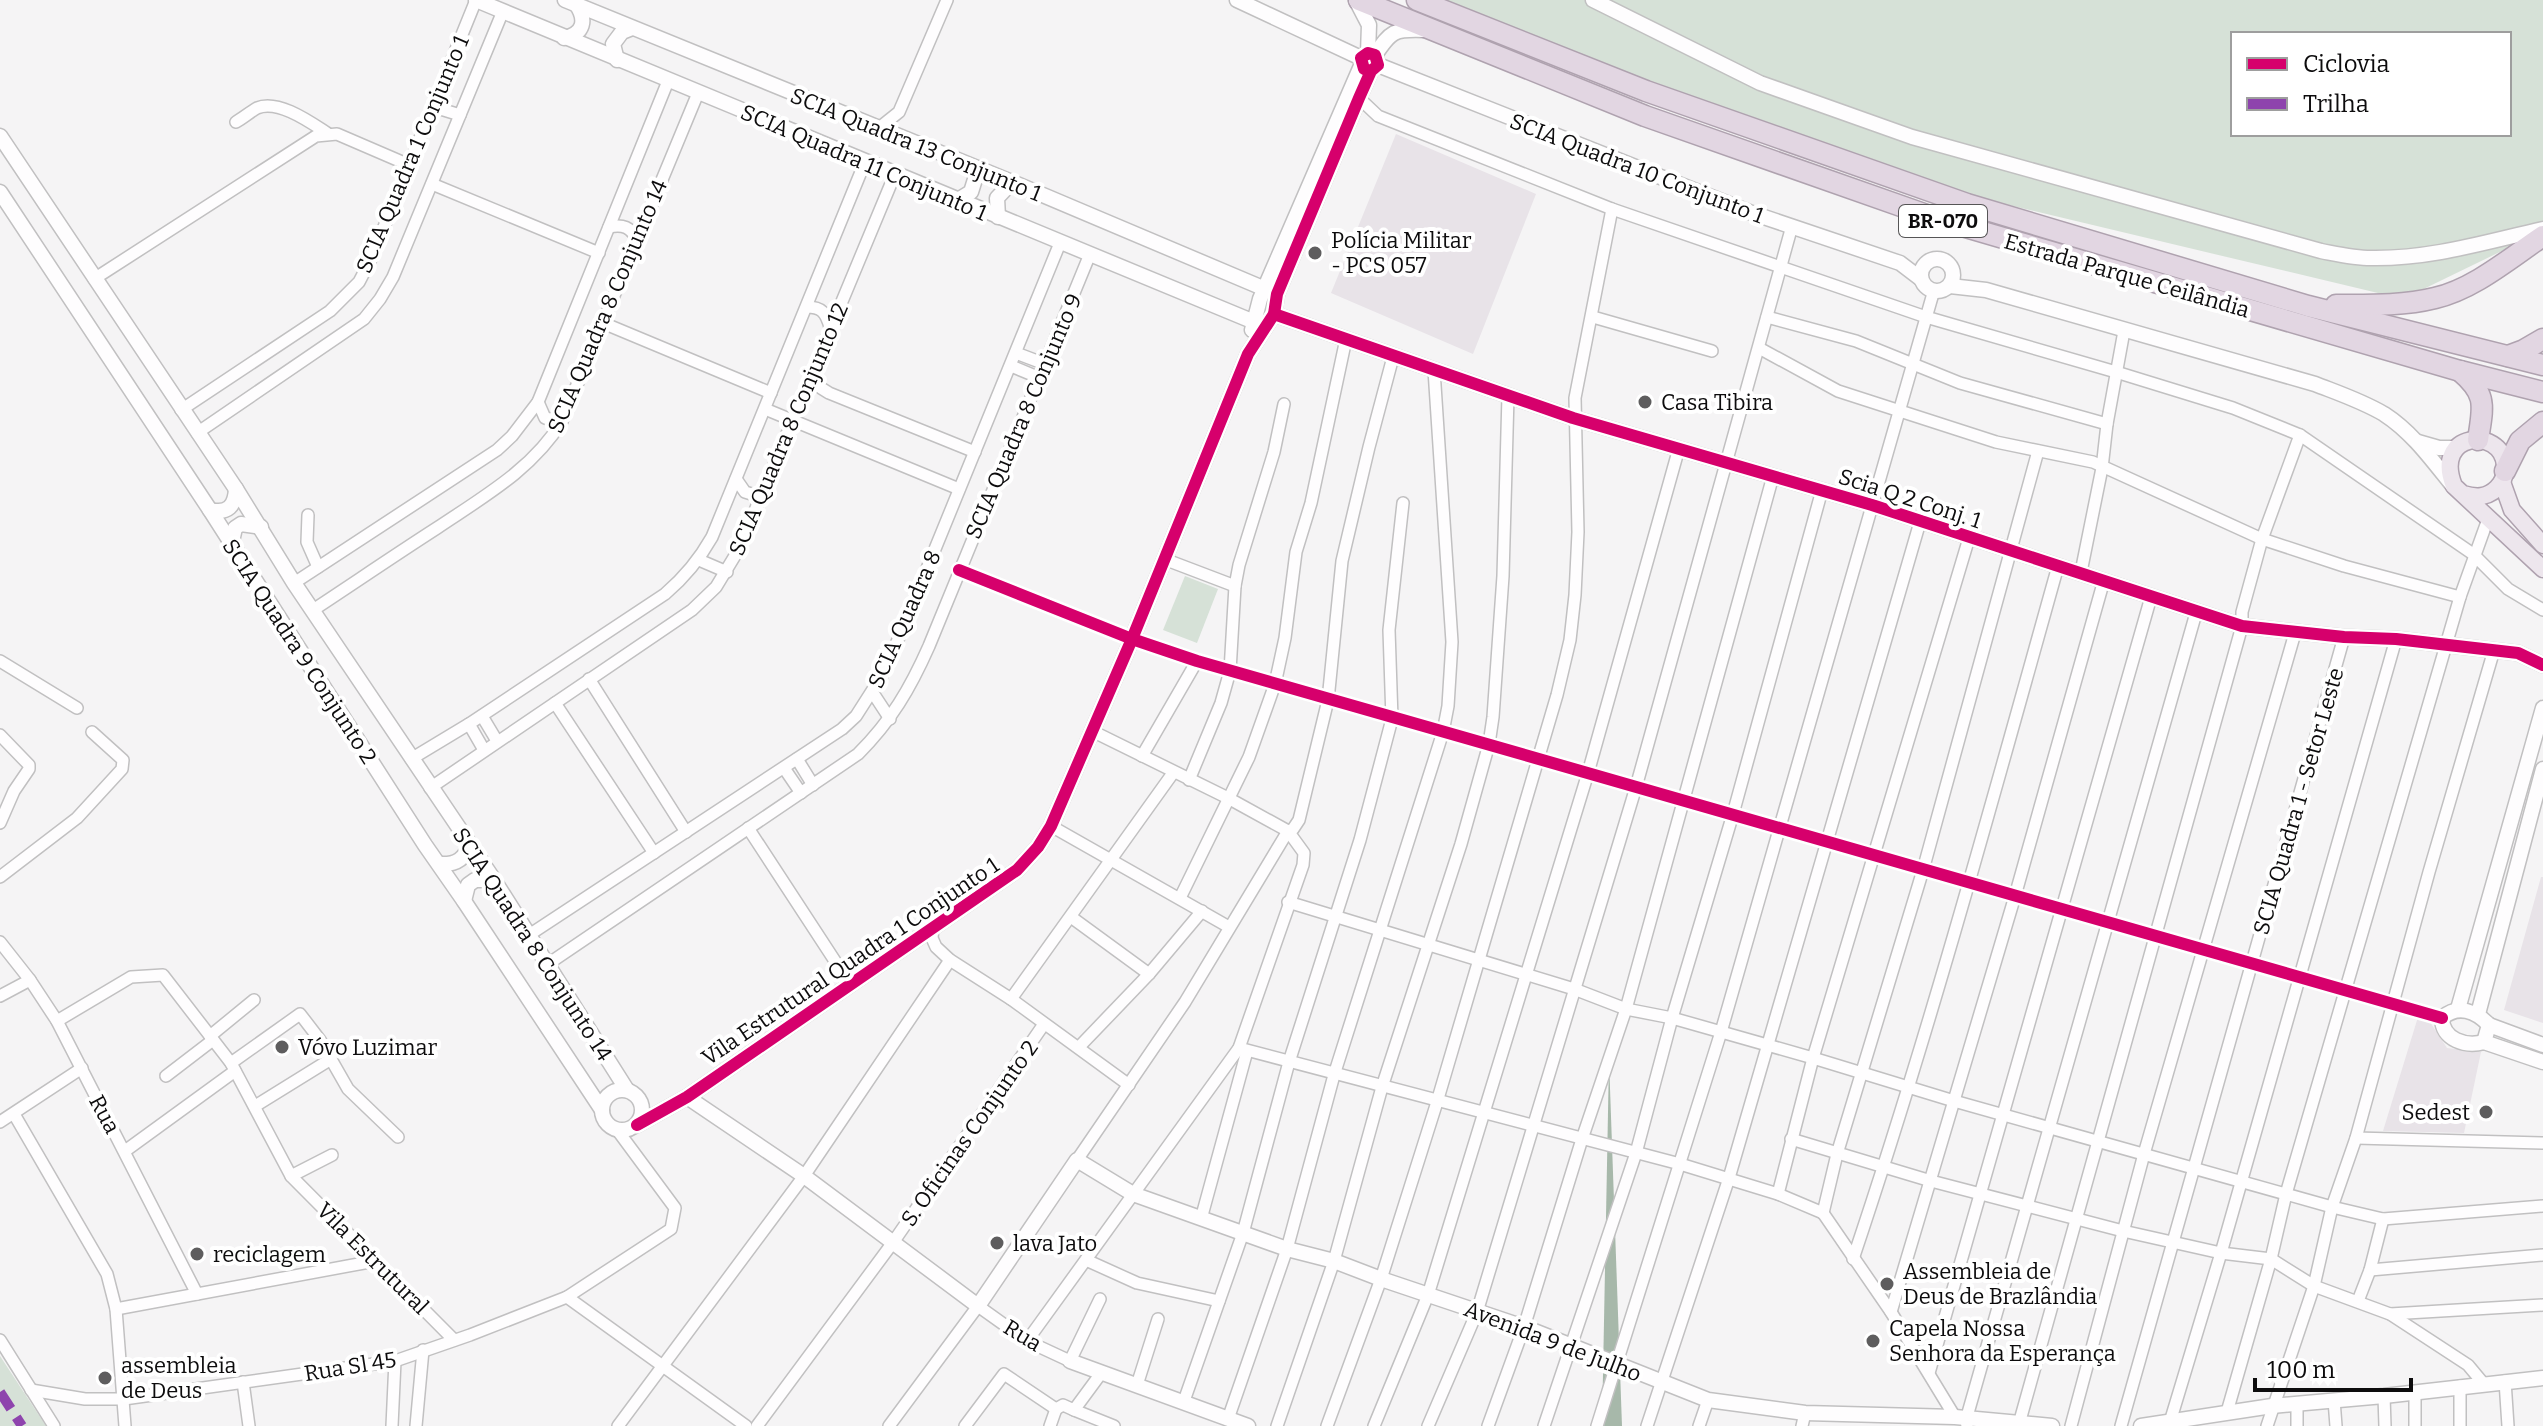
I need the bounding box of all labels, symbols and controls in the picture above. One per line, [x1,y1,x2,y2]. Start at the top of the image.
street label: SCIA Quadra 1 Conjunto 1 [350,31,475,277]
legend [2231,32,2511,136]
text: Ciclovia [2303,50,2390,78]
street label: SCIA Quadra 13 Conjunto 1 [786,82,1045,207]
text: Trilha [2303,90,2369,118]
street label: SCIA Quadra 11 Conjunto 1 [737,98,991,227]
street label: SCIA Quadra 10 Conjunto 1 [1506,108,1768,229]
street label: SCIA Quadra 8 Conjunto 14 [542,175,673,437]
road number: BR-070 [1899,205,1987,237]
place label: Polícia Militar - PCS 057 [1331,227,1472,279]
street label: Estrada Parque Ceilândia [2001,227,2253,323]
marker: Polícia Militar - PCS 057 [1306,244,1324,262]
street label: SCIA Quadra 8 Conjunto 9 [959,289,1087,543]
street label: SCIA Quadra 8 Conjunto 12 [723,299,854,560]
place label: Casa Tibira [1661,389,1773,416]
marker: Casa Tibira [1636,393,1654,411]
street label: Scia Q 2 Conj. 1 [1835,463,1984,534]
street label: SCIA Quadra 9 Conjunto 2 [217,534,382,769]
street label: SCIA Quadra 8 [862,546,947,692]
street label: SCIA Quadra 1 - Setor Leste [2247,665,2350,938]
street label: SCIA Quadra 8 Conjunto 14 [447,822,618,1066]
street label: Vila Estrutural Quadra 1 Conjunto 1 [696,852,1004,1071]
place label: Vóvo Luzimar [298,1034,437,1061]
street label: S. Oficinas Conjunto 2 [895,1035,1044,1231]
marker: Vóvo Luzimar [273,1038,291,1056]
street label: Rua [83,1090,126,1138]
place label: Sedest [2401,1099,2470,1126]
marker: Sedest [2477,1103,2495,1121]
street label: Vila Estrutural [311,1197,434,1320]
place label: lava Jato [1013,1230,1097,1257]
marker: lava Jato [988,1234,1006,1252]
place label: reciclagem [213,1241,326,1268]
marker: reciclagem [188,1245,206,1263]
place label: Assembleia de Deus de Brazlândia [1903,1258,2097,1310]
marker: Assembleia de Deus de Brazlândia [1878,1275,1896,1293]
street label: Avenida 9 de Julho [1460,1295,1645,1388]
street label: Rua [999,1314,1047,1357]
place label: Capela Nossa Senhora da Esperança [1889,1315,2116,1367]
marker: Capela Nossa Senhora da Esperança [1864,1332,1882,1350]
scale bar [2255,1342,2411,1392]
street label: Rua Sl 45 [302,1346,398,1387]
place label: assembleia de Deus [121,1352,237,1404]
text: 100 m [2267,1356,2335,1384]
marker: assembleia de Deus [96,1369,114,1387]

